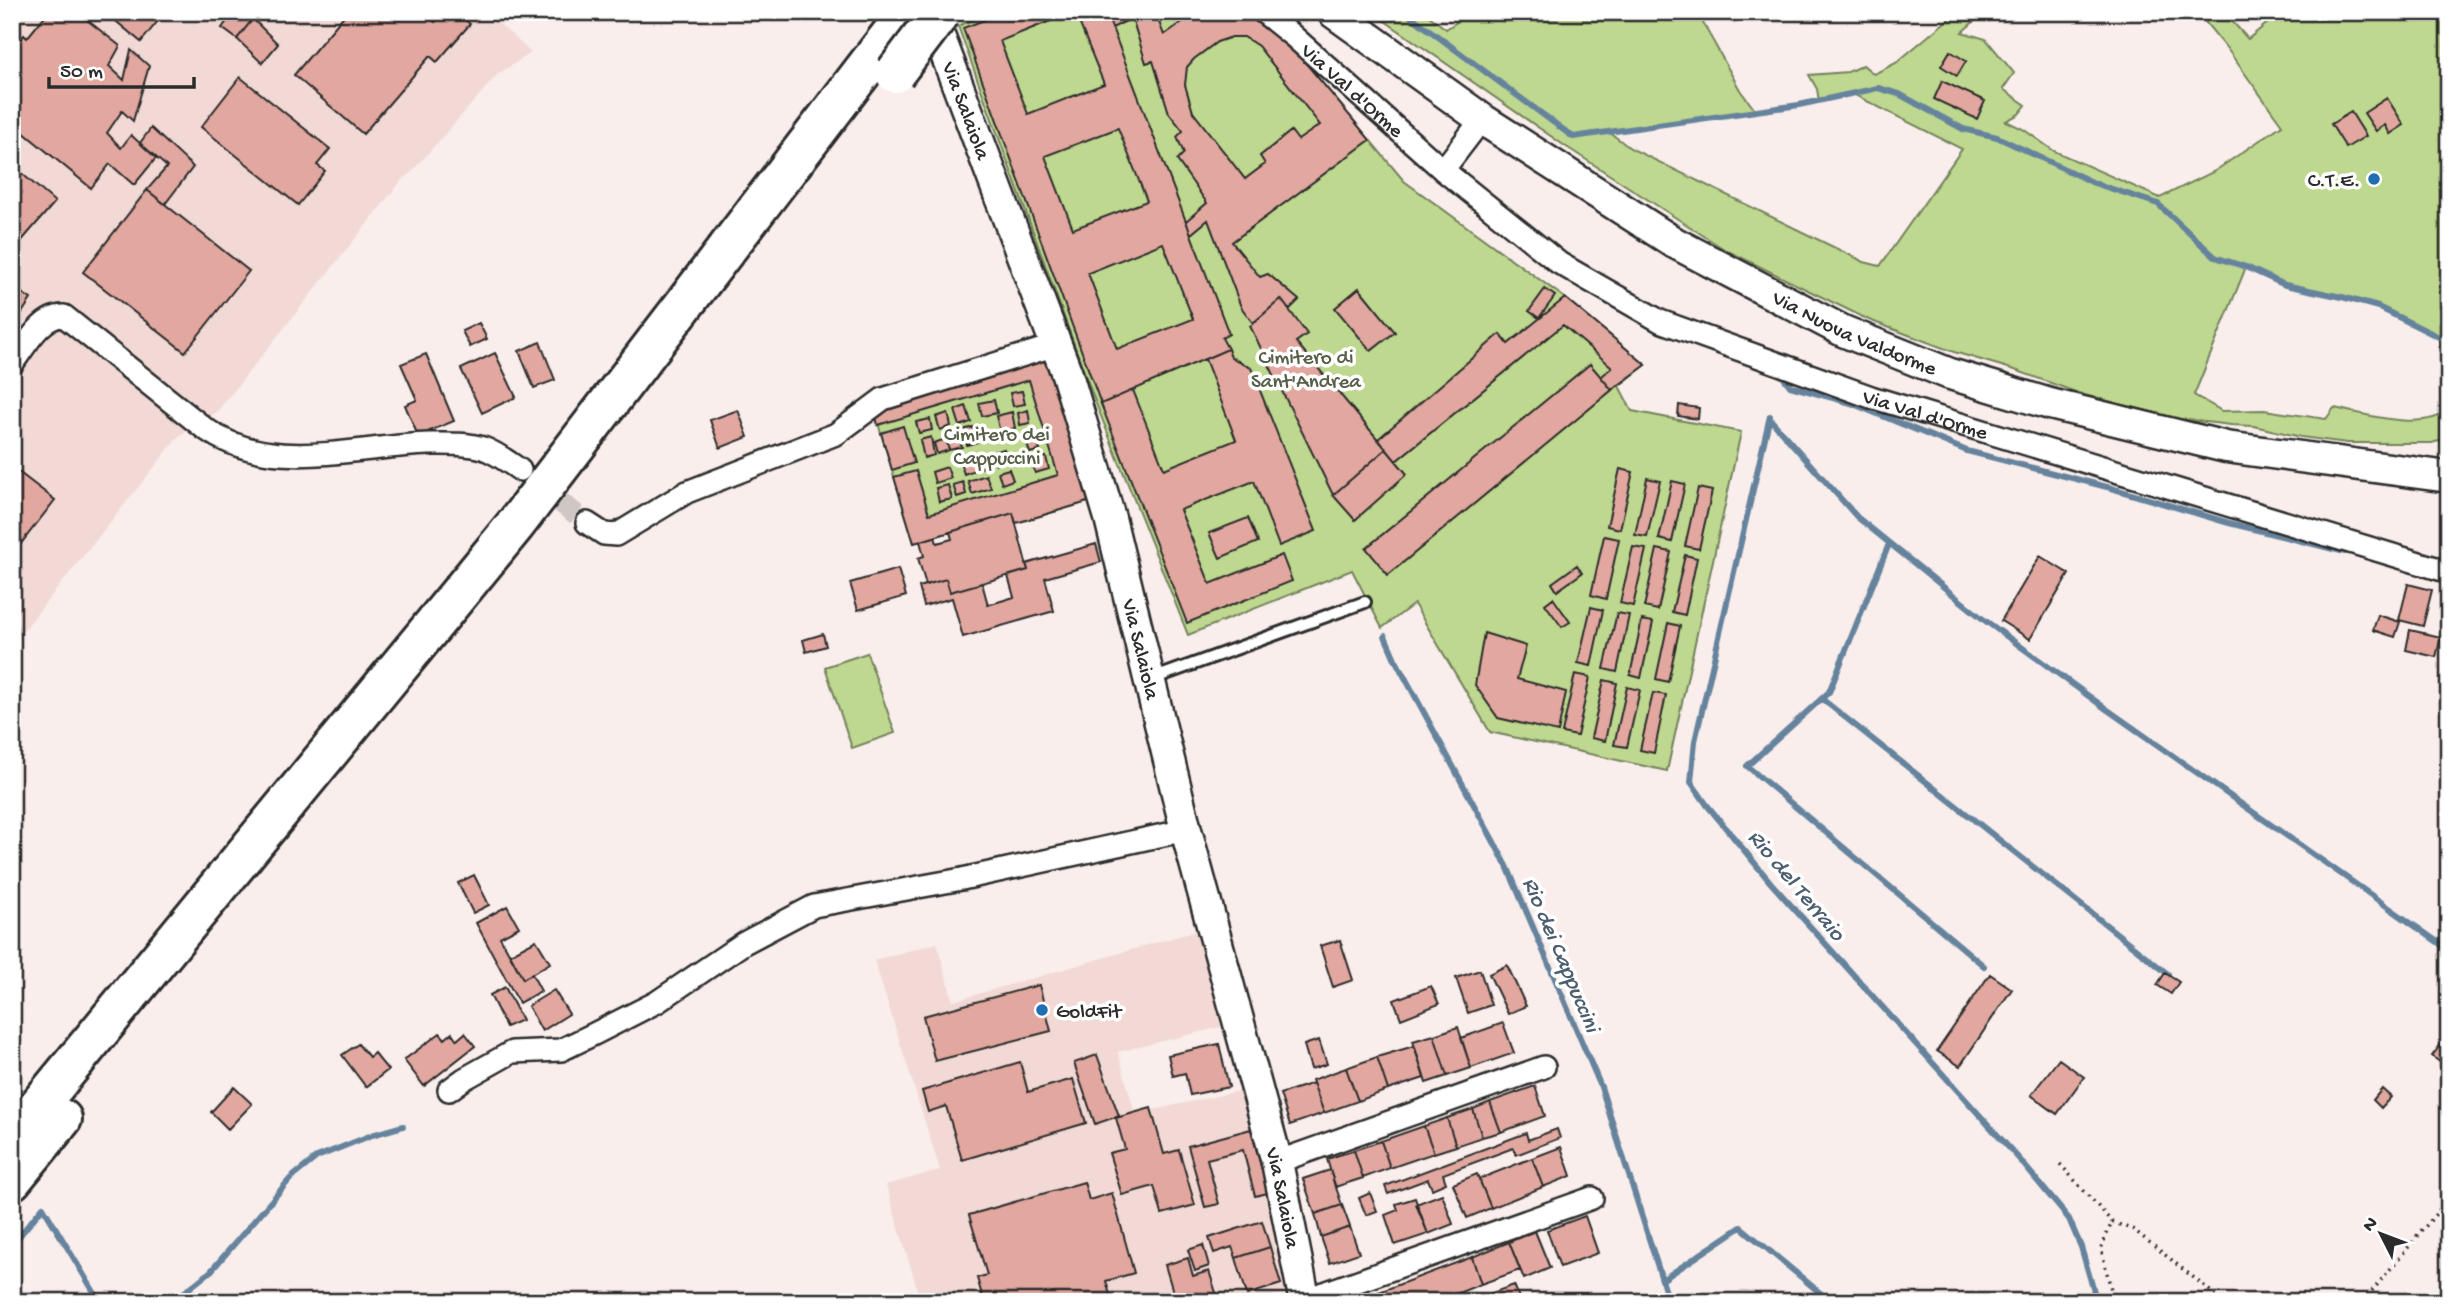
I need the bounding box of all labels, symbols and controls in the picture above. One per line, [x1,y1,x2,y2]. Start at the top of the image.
street label: Via Val d'Orme [1293,39,1408,145]
scale bar [49,46,194,90]
street label: Via Salaiola [934,58,994,165]
text: 50 m [60,61,103,86]
place label: C.T.E. [2308,170,2360,195]
marker: C.T.E. [2366,171,2382,187]
street label: Via Nuova Valdorme [1766,287,1941,384]
park label: Cimitero di Sant'Andrea [1251,347,1362,396]
street label: Via Val d'Orme [1857,386,1991,448]
park label: Cimitero dei Cappuccini [944,424,1050,473]
street label: Via Salaiola [1114,596,1163,704]
water label: Rio del Terraio [1741,825,1850,948]
water label: Rio dei Cappuccini [1515,874,1606,1040]
place label: GoldFit [1056,1001,1123,1026]
marker: GoldFit [1034,1002,1050,1018]
street label: Via Salaiola [1257,1144,1303,1252]
north arrow [2346,1198,2416,1268]
text: N [2358,1213,2384,1237]

